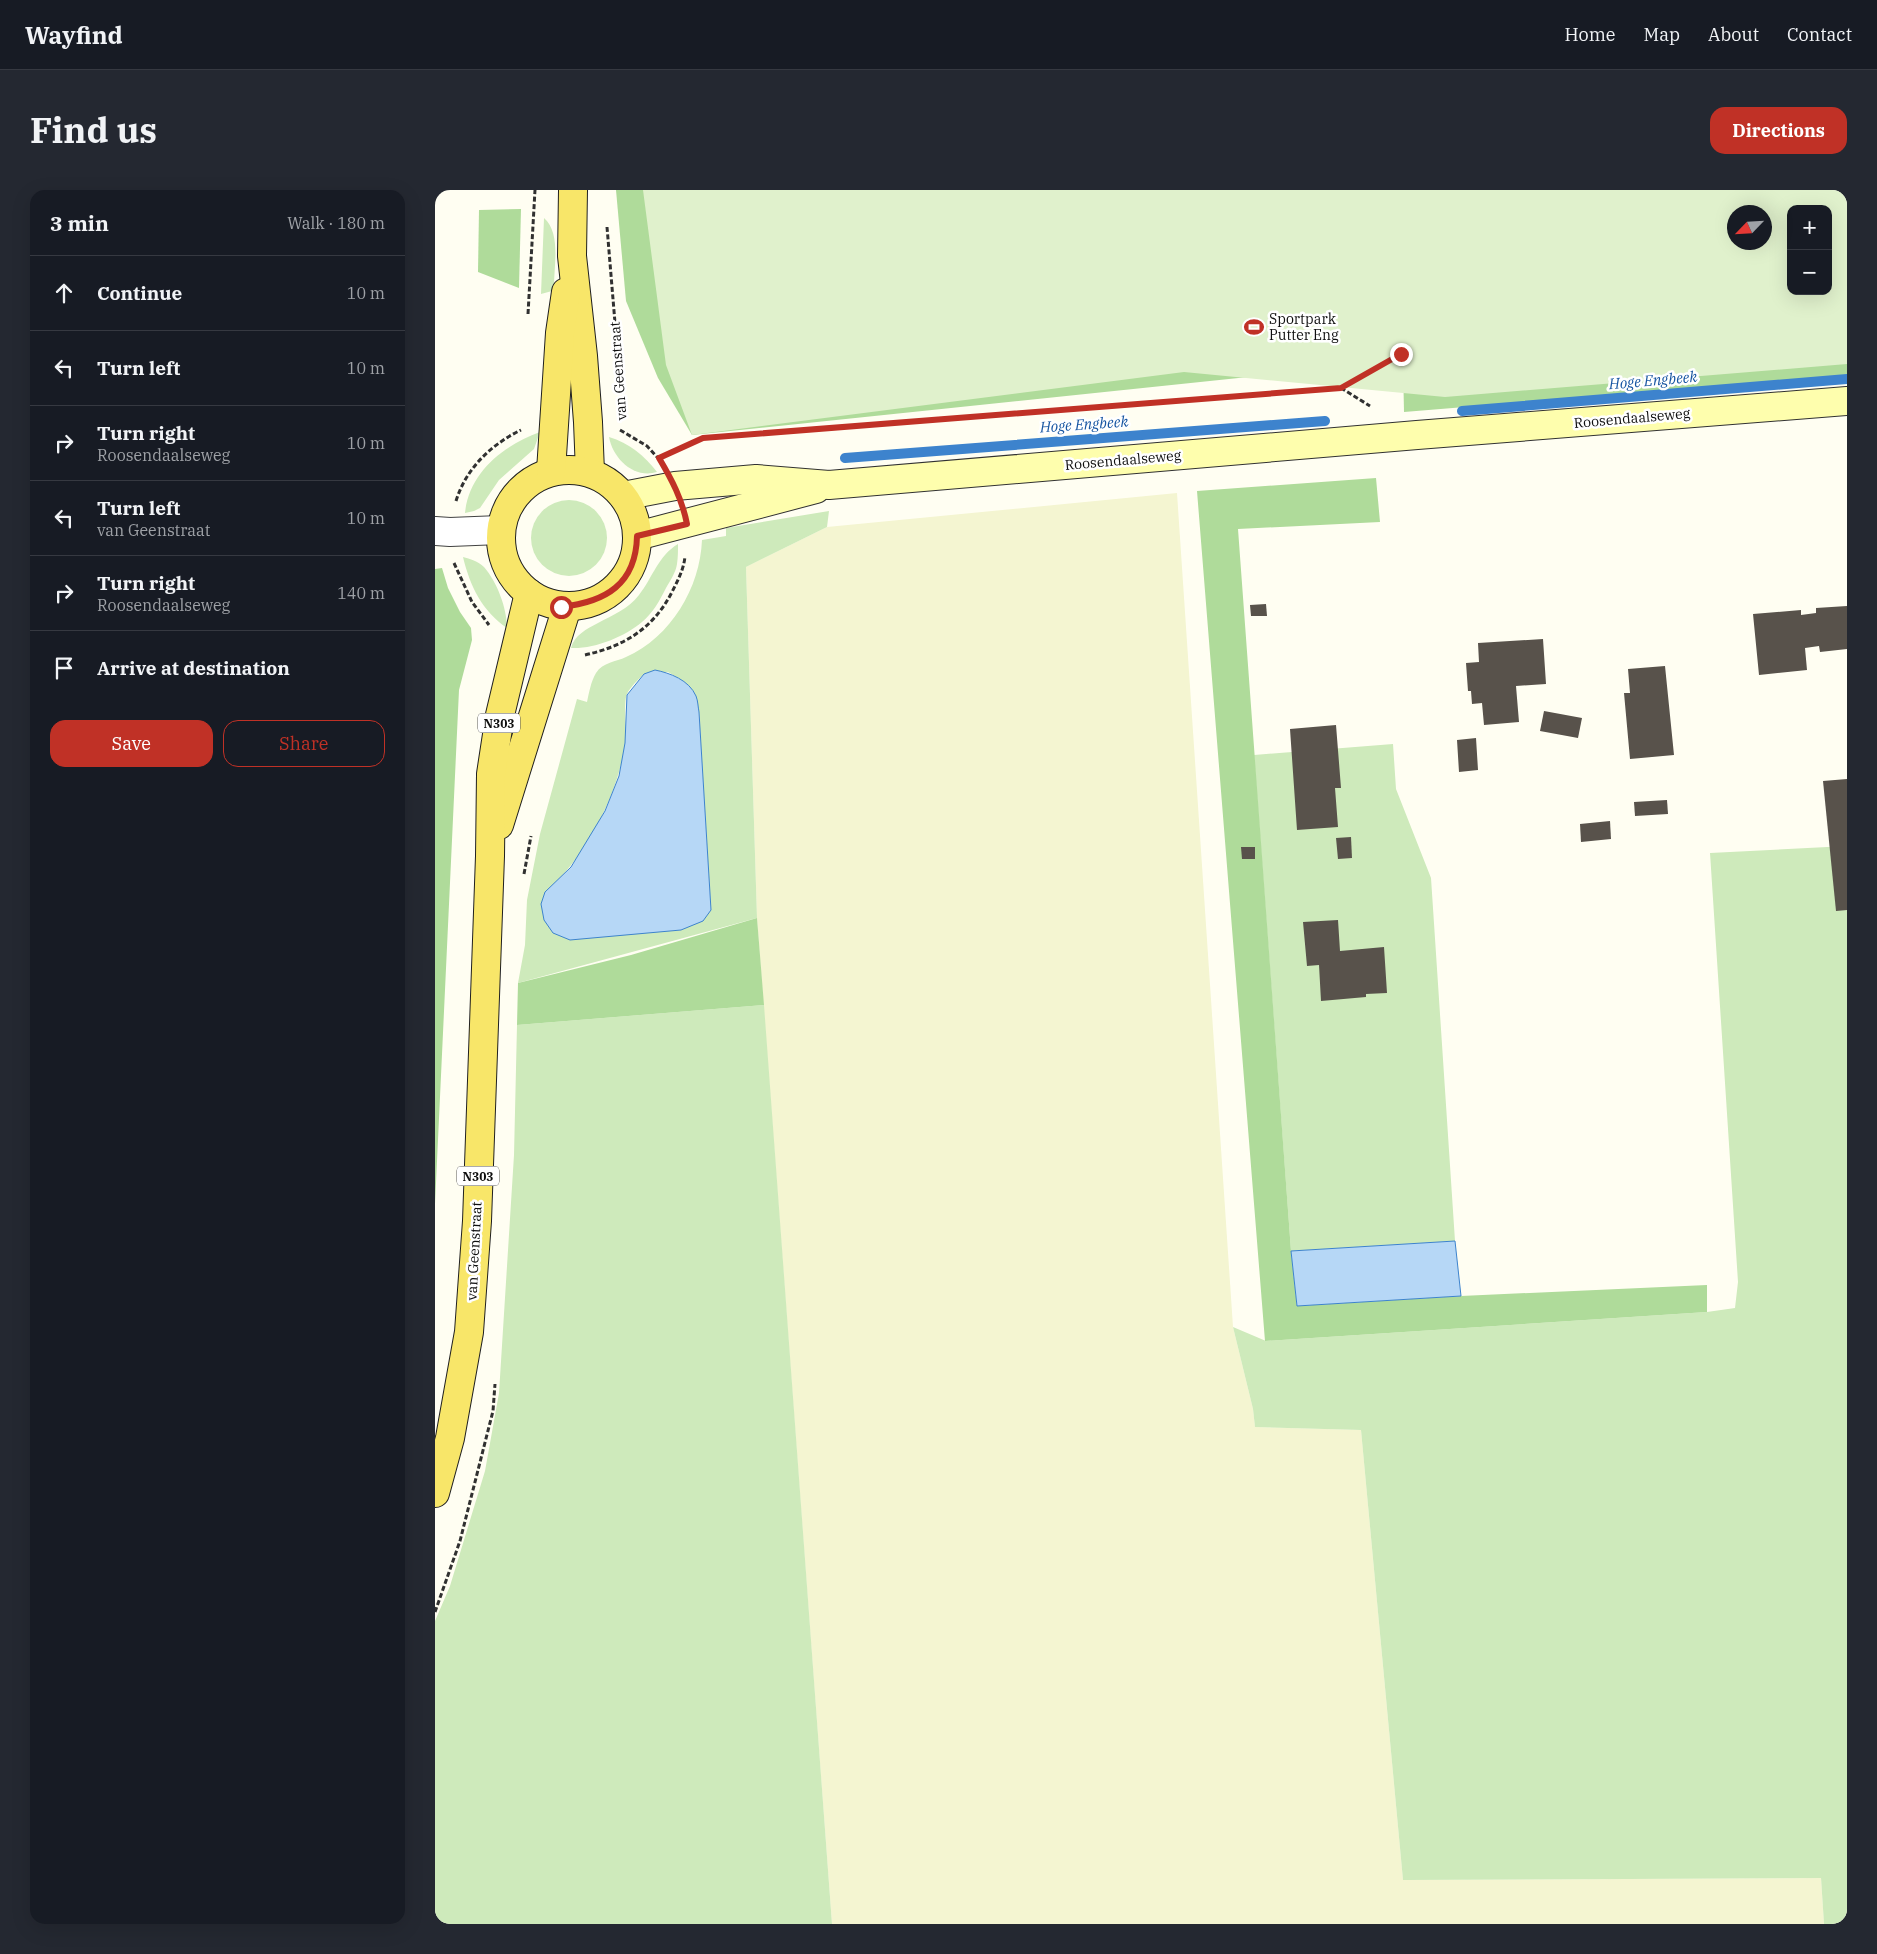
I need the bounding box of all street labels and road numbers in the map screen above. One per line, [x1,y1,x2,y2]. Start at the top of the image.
street label: van Geenstraat [606,321,630,421]
street label: Roosendaalseweg [1573,404,1691,432]
street label: Roosendaalseweg [1064,446,1182,474]
road number: N303 [478,714,520,732]
road number: N303 [457,1166,499,1186]
street label: van Geenstraat [462,1201,486,1301]

